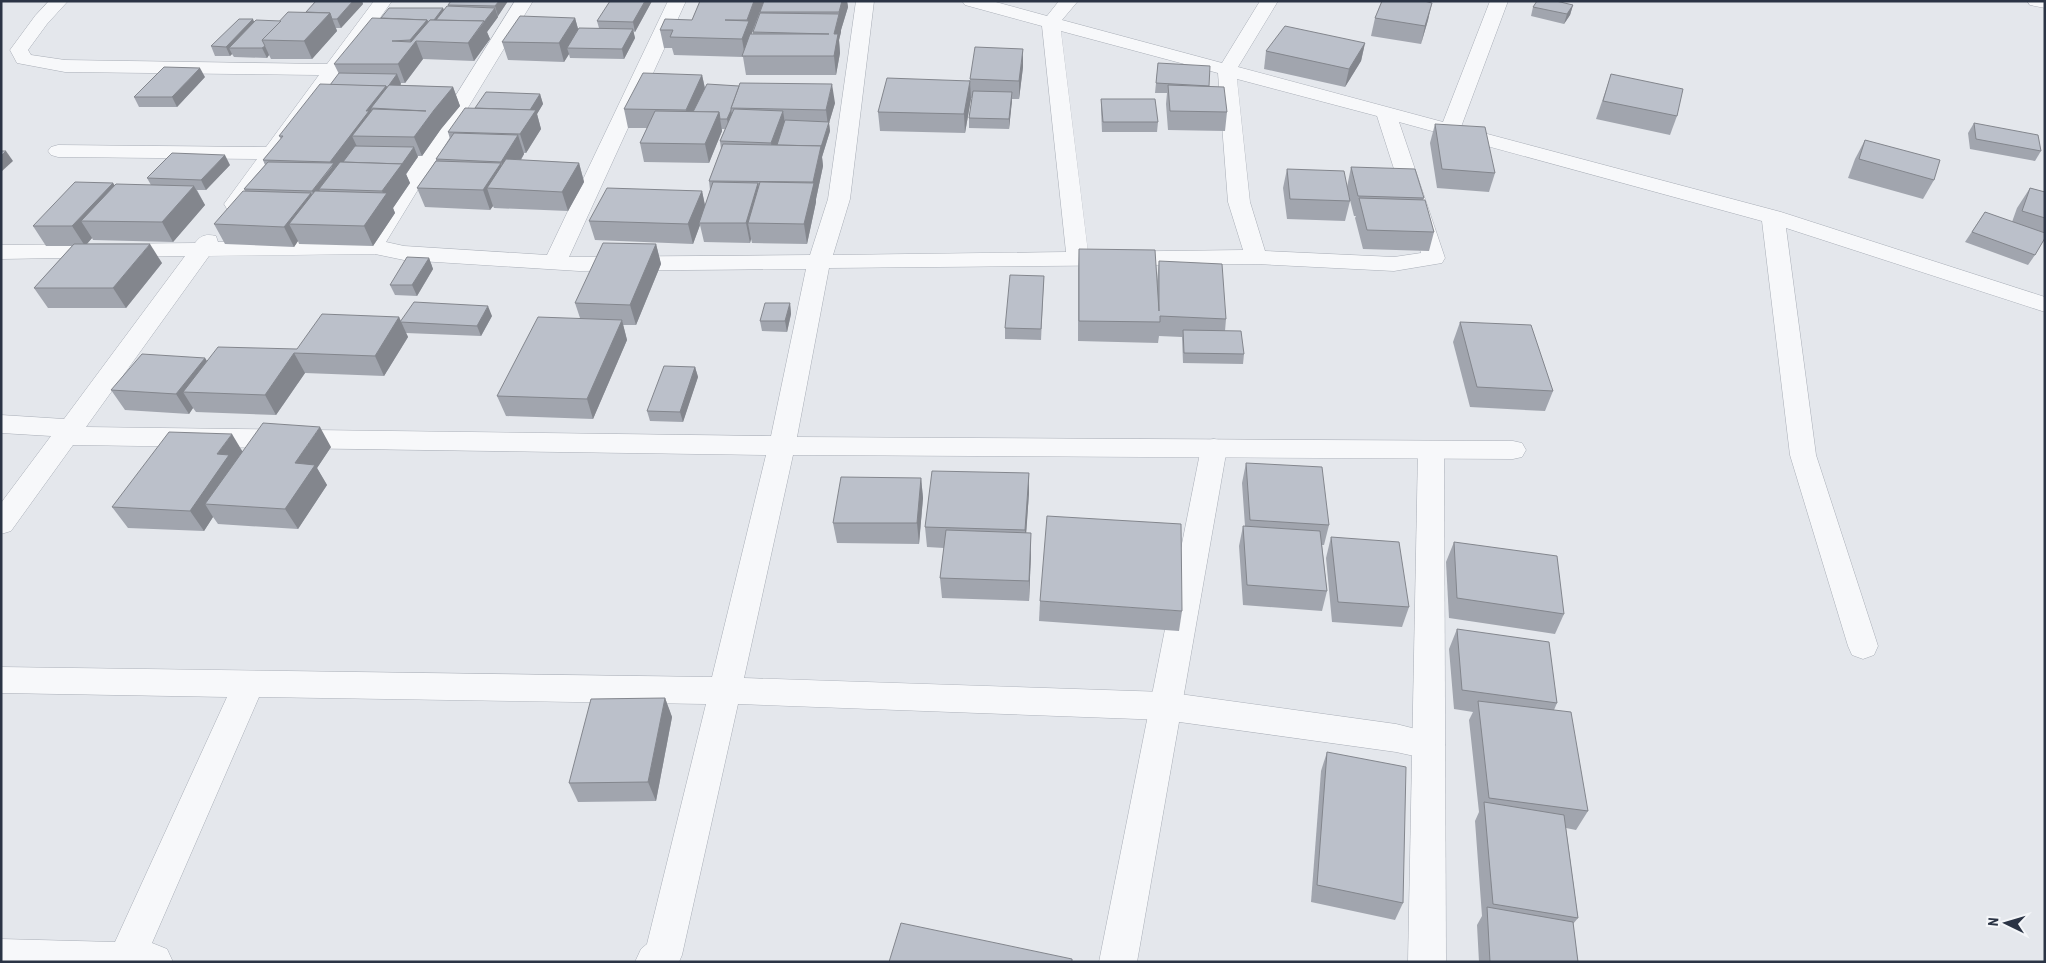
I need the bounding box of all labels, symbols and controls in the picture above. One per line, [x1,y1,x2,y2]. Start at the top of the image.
north arrow [1981,898,2031,948]
text: N [1985,917,2001,927]

